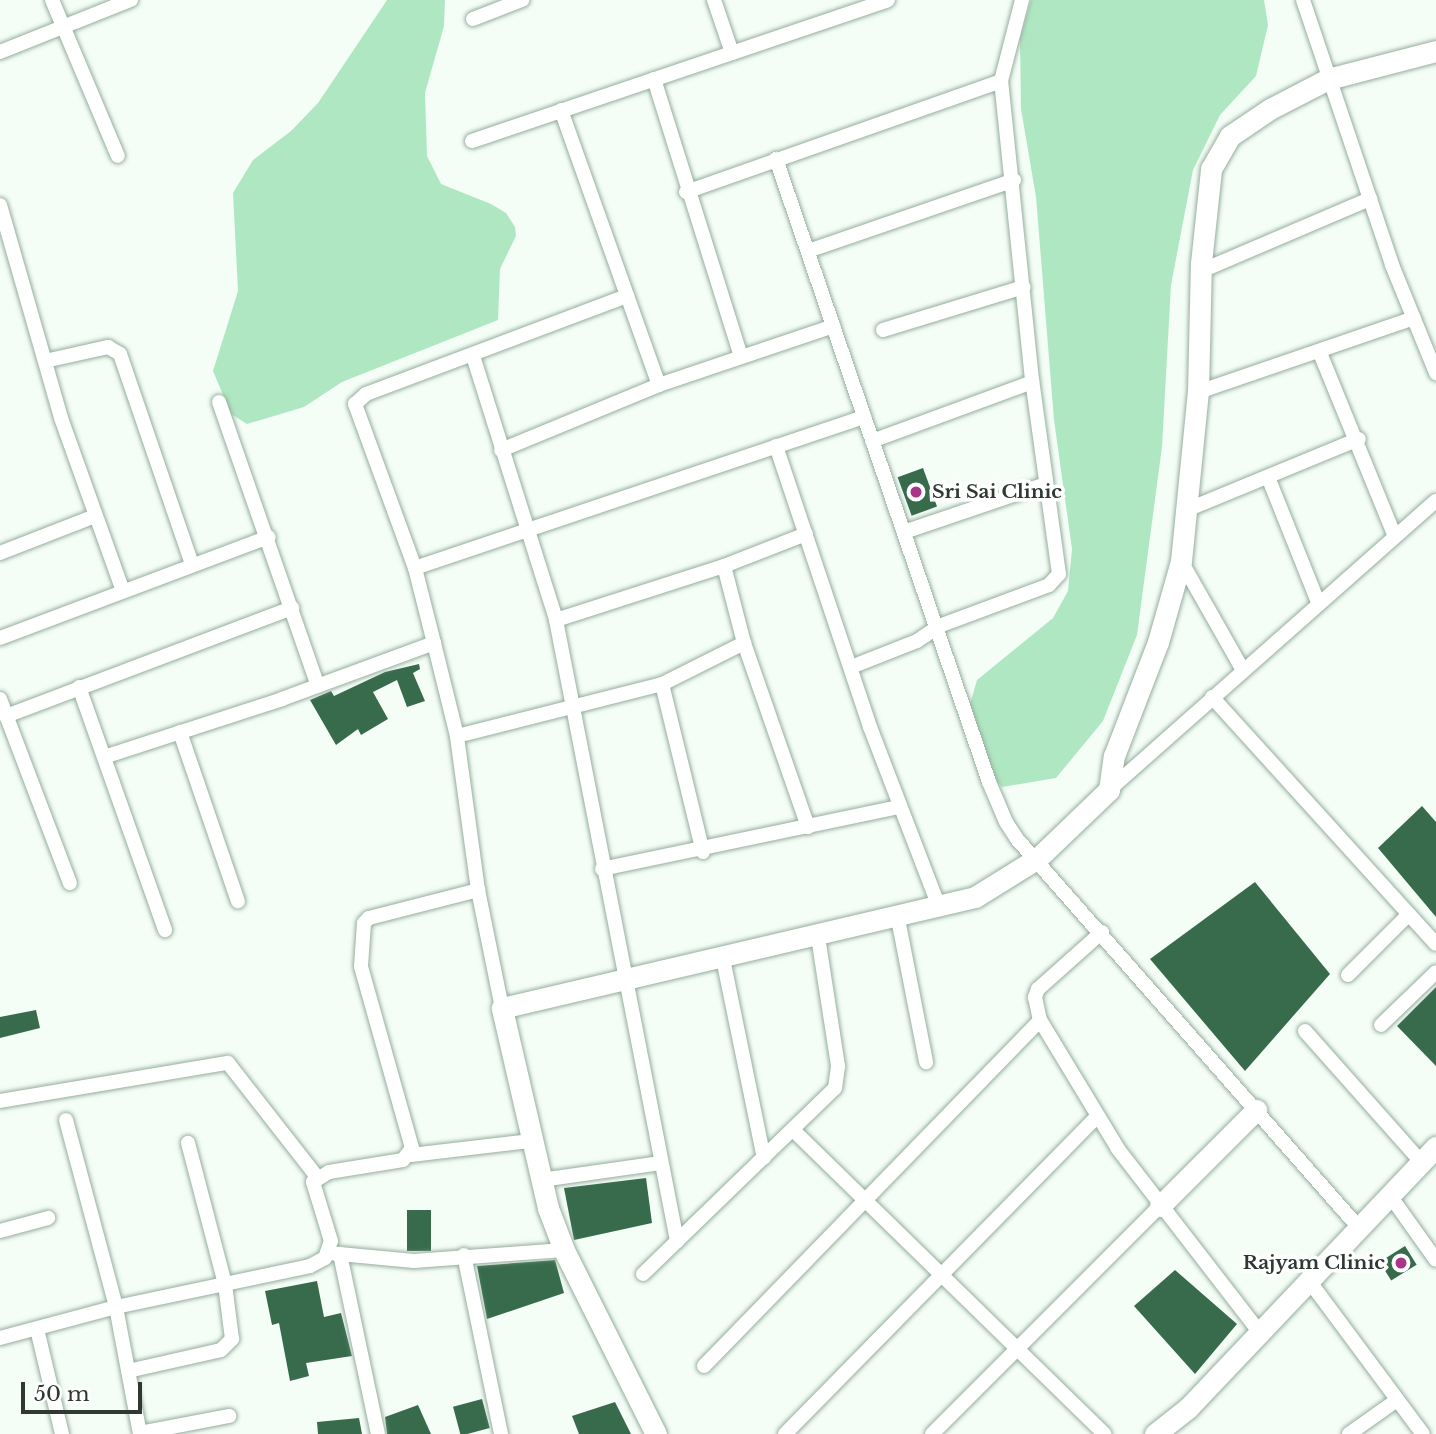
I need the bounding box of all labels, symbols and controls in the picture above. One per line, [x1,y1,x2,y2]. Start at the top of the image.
place label: Sri Sai Clinic [932,481,1062,503]
marker: Sri Sai Clinic [906,482,926,502]
place label: Rajyam Clinic [1243,1252,1385,1274]
marker: Rajyam Clinic [1391,1253,1411,1273]
scale bar [24,1368,145,1412]
text: 50 m [34,1381,89,1407]

